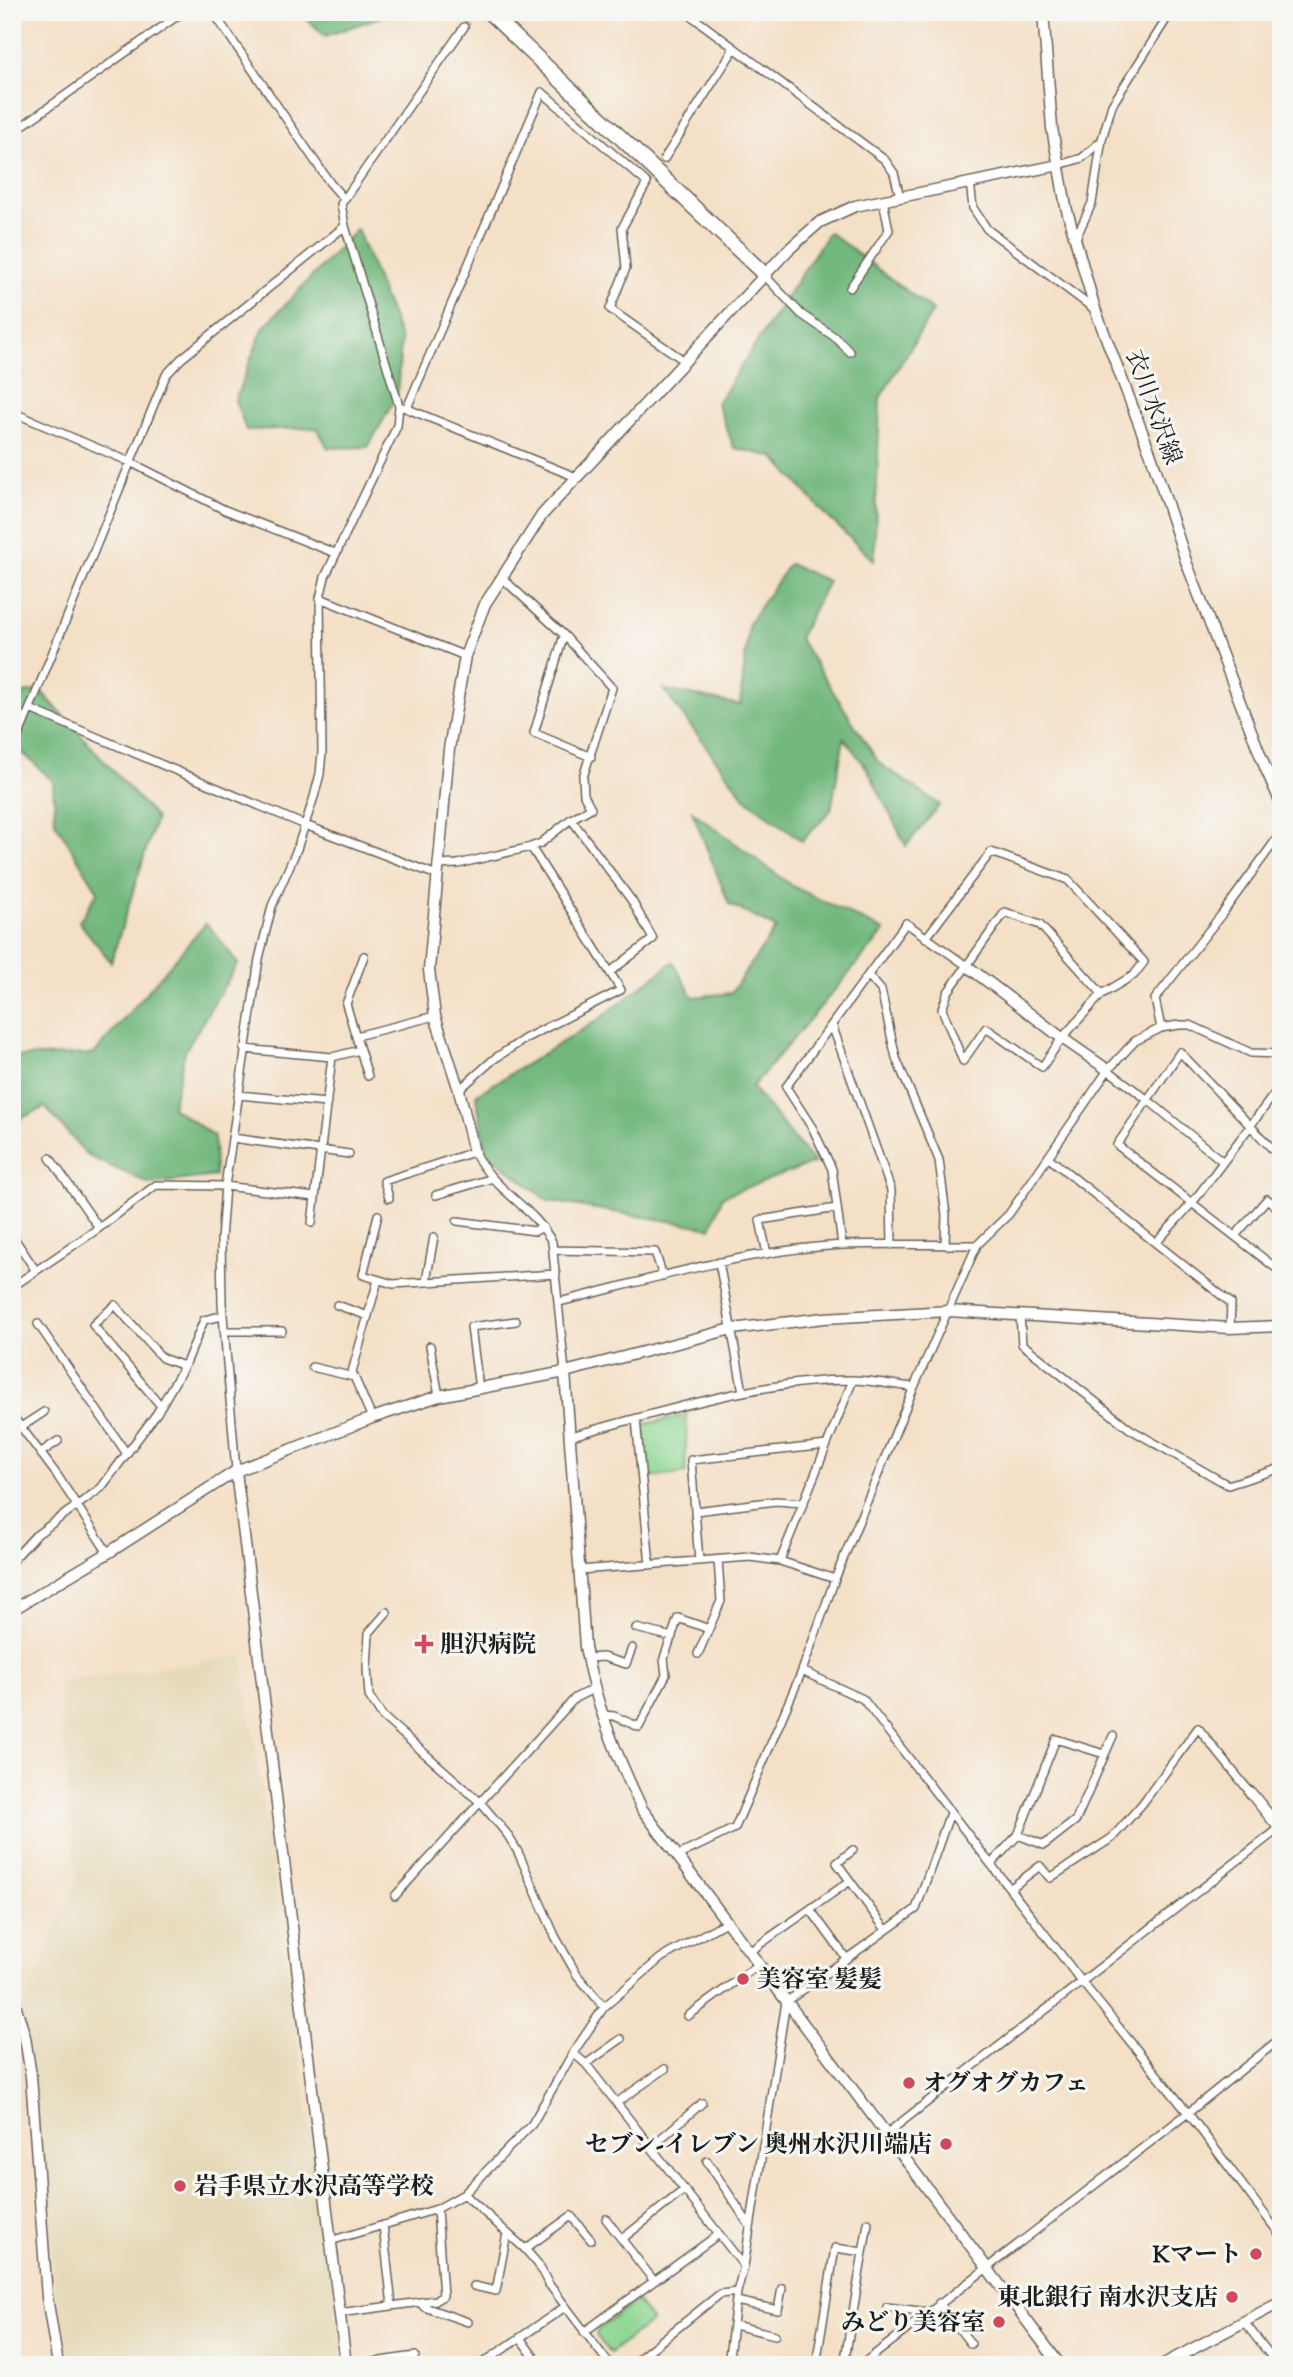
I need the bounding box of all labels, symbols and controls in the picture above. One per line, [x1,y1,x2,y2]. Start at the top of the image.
street label: 衣川水沢線 [1116,345,1189,470]
place label: 胆沢病院 [440,1629,536,1663]
marker: 胆沢病院 [414,1634,434,1654]
place label: 美容室 髪髪 [757,1964,882,1998]
marker: 美容室 髪髪 [735,1971,751,1987]
place label: オグオグカフェ [923,2068,1089,2102]
marker: オグオグカフェ [901,2075,917,2091]
place label: セブン-イレブン 奥州水沢川端店 [585,2129,932,2163]
marker: セブン-イレブン 奥州水沢川端店 [938,2136,954,2152]
place label: 岩手県立水沢高等学校 [194,2171,434,2205]
marker: 岩手県立水沢高等学校 [172,2178,188,2194]
place label: Kマート [1153,2239,1242,2273]
marker: Kマート [1248,2246,1264,2262]
place label: 東北銀行 南水沢支店 [997,2282,1218,2316]
marker: 東北銀行 南水沢支店 [1224,2289,1240,2305]
place label: みどり美容室 [841,2307,985,2341]
marker: みどり美容室 [991,2314,1007,2330]

